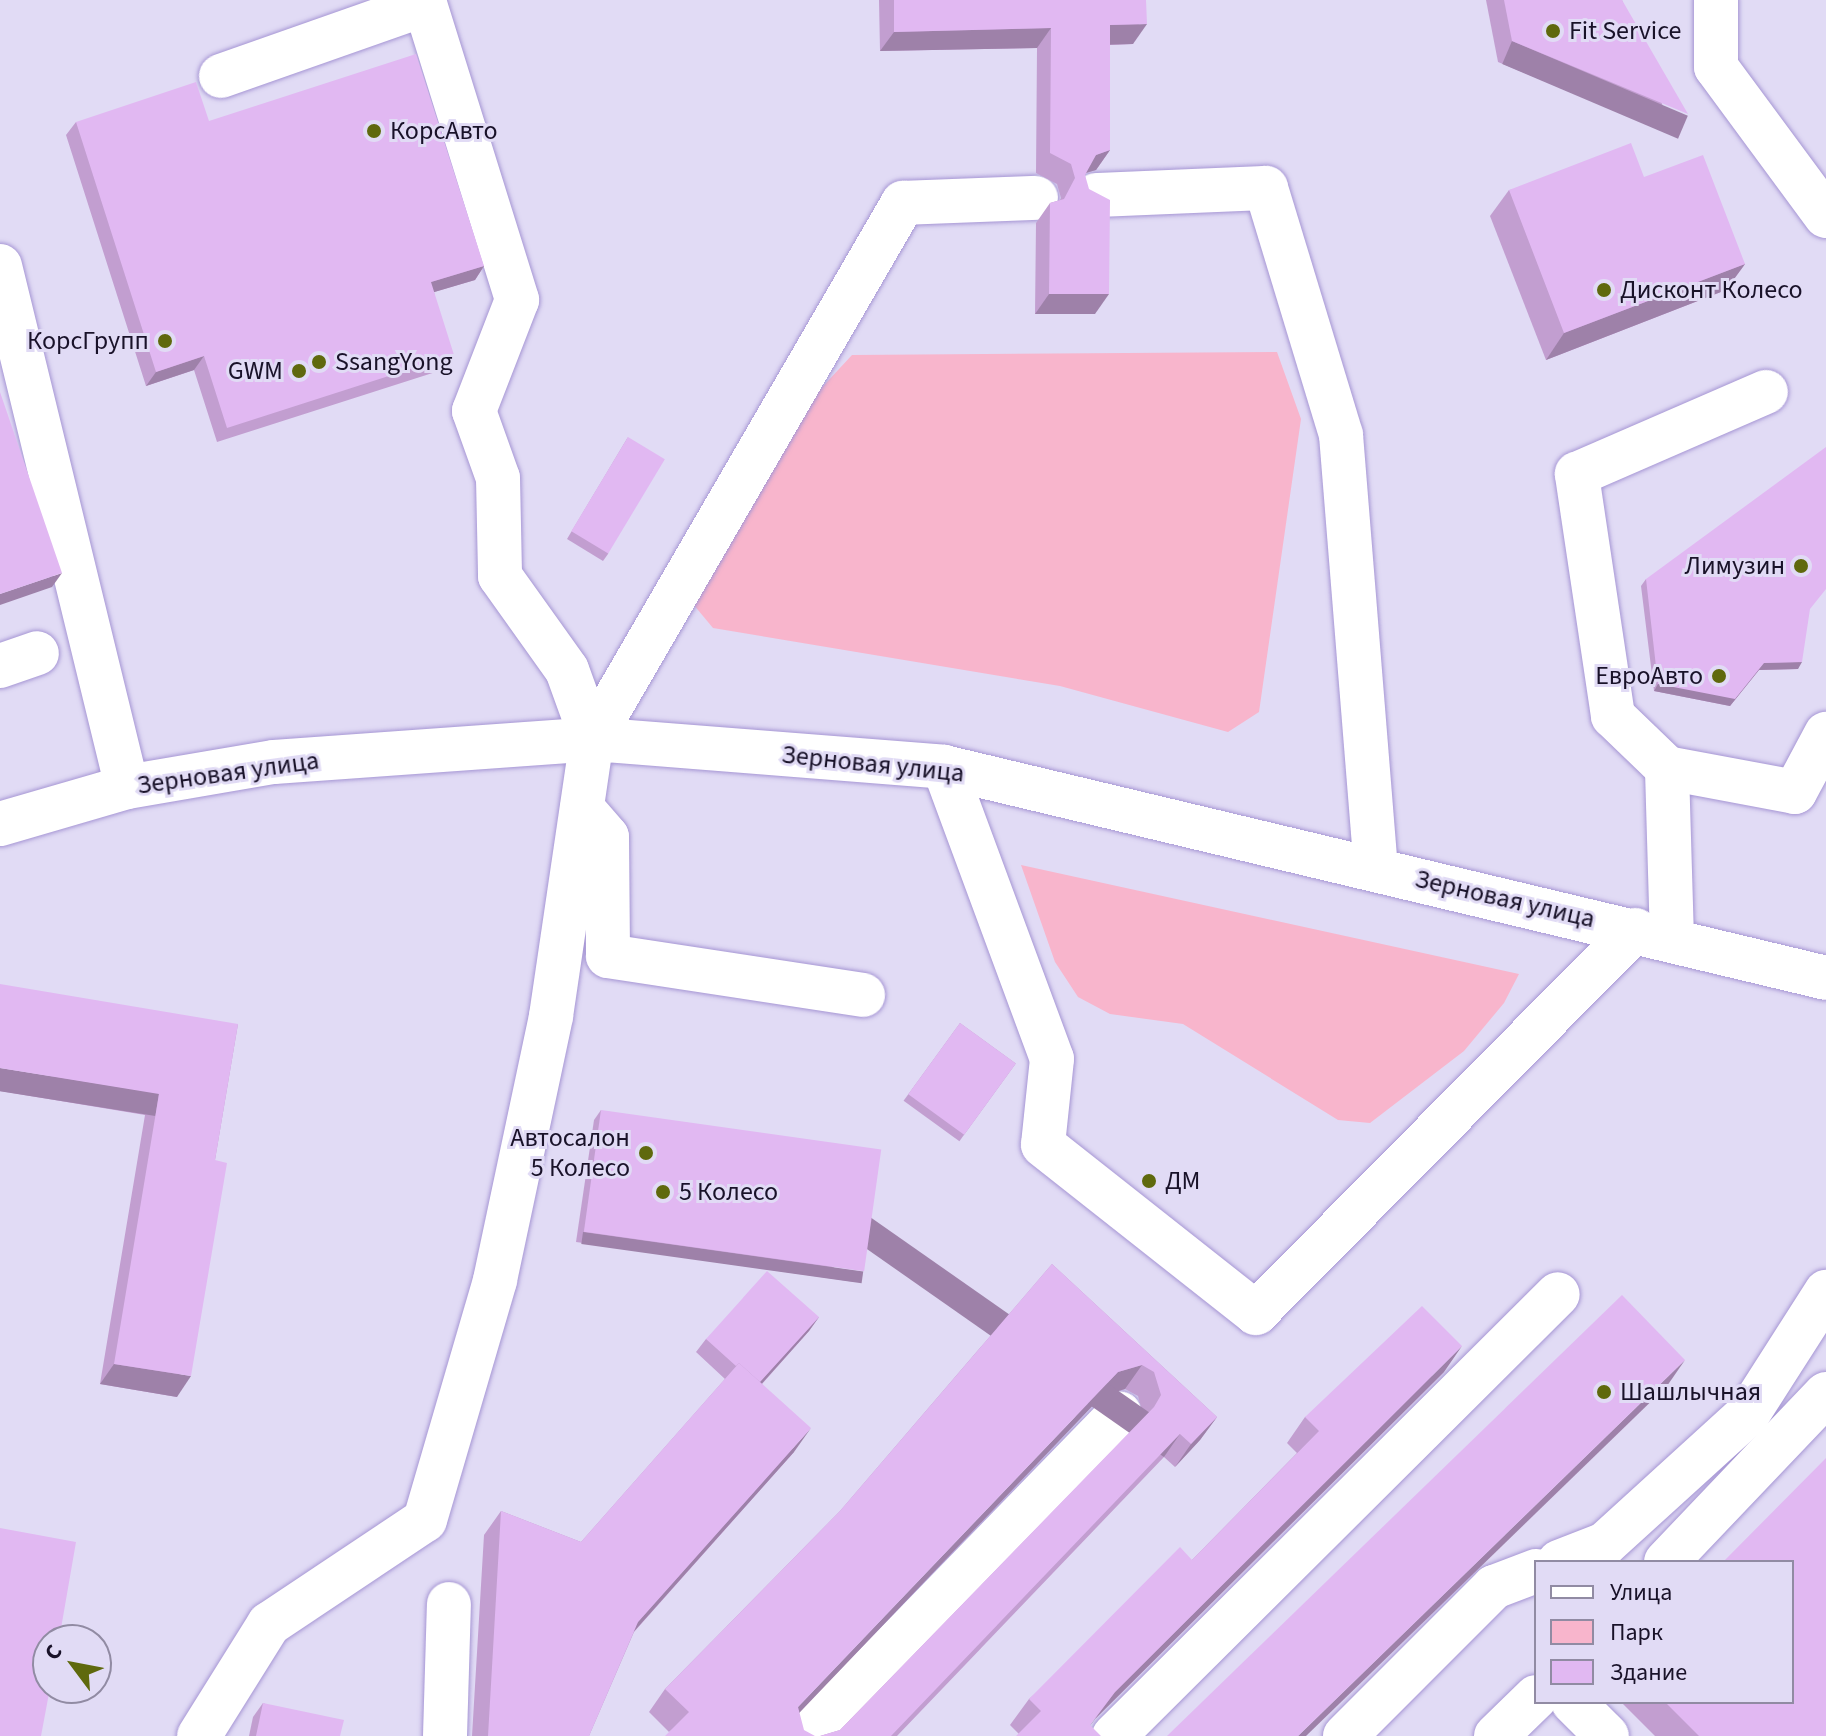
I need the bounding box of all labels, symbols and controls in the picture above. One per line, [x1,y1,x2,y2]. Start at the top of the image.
place label: Fit Service [1569,15,1681,47]
marker: Fit Service [1544,22,1562,40]
place label: КорсАвто [390,115,498,147]
marker: КорсАвто [365,122,383,140]
place label: Дисконт Колесо [1620,274,1803,306]
marker: Дисконт Колесо [1595,281,1613,299]
place label: КорсГрупп [27,325,149,357]
marker: КорсГрупп [156,332,174,350]
place label: SsangYong [335,346,453,378]
marker: SsangYong [310,353,328,371]
place label: GWM [228,355,283,387]
marker: GWM [290,362,308,380]
place label: Лимузин [1685,550,1785,582]
marker: Лимузин [1792,557,1810,575]
place label: ЕвроАвто [1595,660,1703,692]
marker: ЕвроАвто [1710,667,1728,685]
street label: Зерновая улица [780,739,966,789]
street label: Зерновая улица [135,745,321,801]
street label: Зерновая улица [1412,863,1598,935]
place label: Автосалон 5 Колесо [510,1122,630,1184]
marker: Автосалон 5 Колесо [637,1144,655,1162]
place label: ДМ [1165,1165,1200,1197]
marker: ДМ [1140,1172,1158,1190]
place label: 5 Колесо [679,1176,778,1208]
marker: 5 Колесо [654,1183,672,1201]
place label: Шашлычная [1620,1376,1761,1408]
marker: Шашлычная [1595,1383,1613,1401]
legend [1534,1560,1794,1704]
text: Улица [1610,1575,1672,1610]
text: Парк [1610,1615,1663,1650]
north arrow [32,1624,112,1704]
text: С [36,1638,70,1666]
text: Здание [1610,1655,1687,1690]

